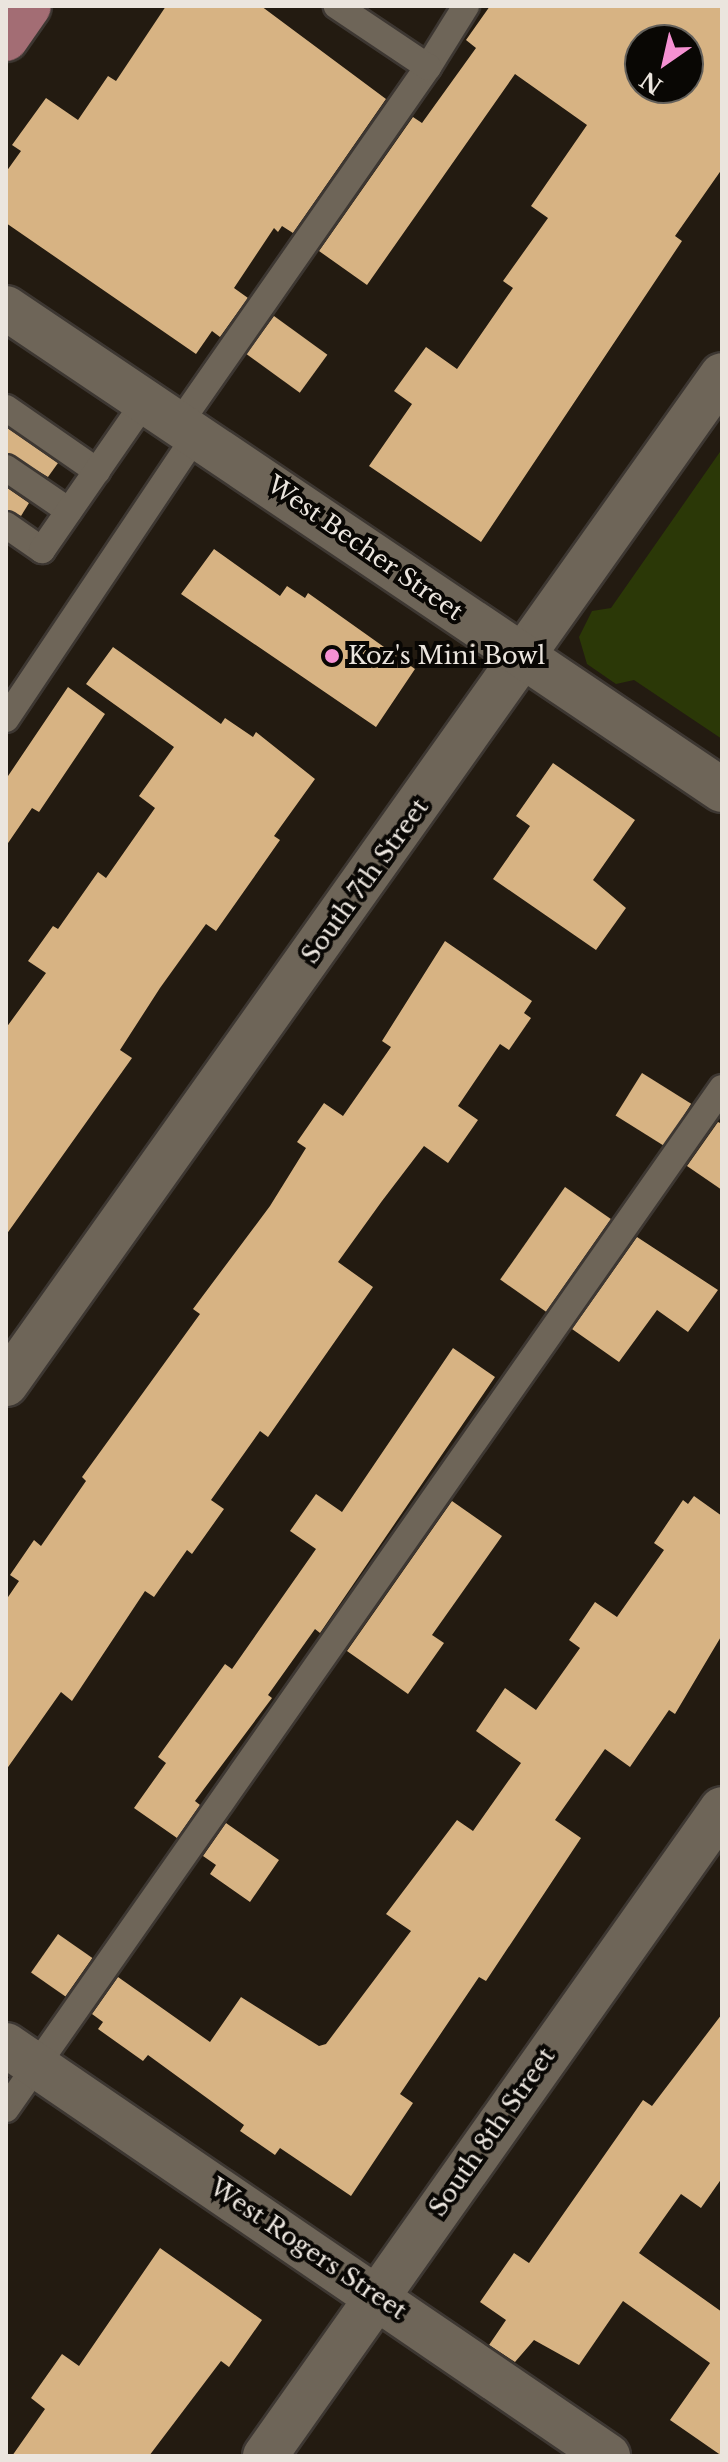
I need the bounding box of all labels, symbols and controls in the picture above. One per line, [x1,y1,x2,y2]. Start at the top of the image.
north arrow [624,24,704,104]
text: N [635,66,668,100]
street label: West Becher Street [261,469,469,627]
place label: Koz's Mini Bowl [348,642,545,670]
marker: Koz's Mini Bowl [323,647,341,665]
street label: South 7th Street [296,793,434,969]
street label: South 8th Street [423,2042,561,2222]
street label: West Rogers Street [204,2173,412,2325]

